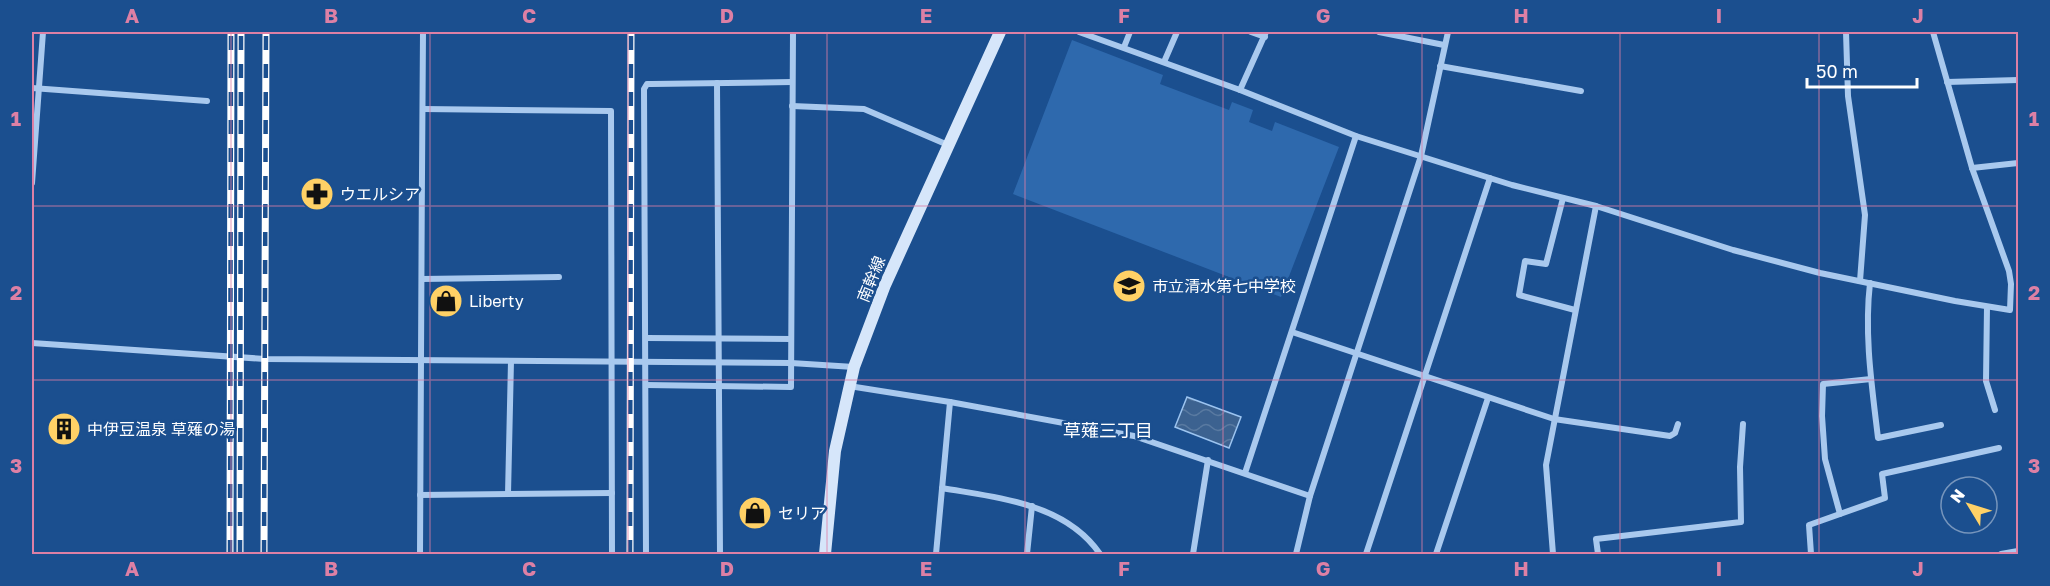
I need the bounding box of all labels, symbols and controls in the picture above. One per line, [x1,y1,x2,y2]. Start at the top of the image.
text: A [125,3,139,27]
text: B [324,3,338,27]
text: C [522,3,536,27]
text: D [720,3,734,27]
text: E [920,3,932,27]
text: F [1118,3,1130,27]
text: G [1316,3,1330,27]
text: H [1513,3,1529,27]
text: I [1716,3,1722,27]
text: J [1912,3,1924,27]
scale bar [1807,51,1916,89]
text: 50 m [1816,60,1858,82]
text: 1 [11,106,21,130]
text: 1 [2029,106,2039,130]
pharmacy icon: ウエルシア [299,176,335,212]
place label: ウエルシア [340,184,420,204]
street label: 南幹線 [853,253,889,305]
school or university icon: 市立清水第七中学校 [1111,268,1147,304]
place label: 市立清水第七中学校 [1152,276,1296,296]
text: 2 [10,280,22,304]
text: 2 [2028,280,2040,304]
shop icon: Liberty [428,283,464,319]
place label: Liberty [469,291,524,311]
building icon: 中伊豆温泉 草薙の湯 [46,411,82,447]
place label: 中伊豆温泉 草薙の湯 [87,419,235,439]
district label: 草薙三丁目 [1063,419,1153,441]
text: 3 [10,453,22,477]
text: 3 [2028,453,2040,477]
north arrow [1939,475,1999,535]
text: N [1946,485,1969,507]
shop icon: セリア [737,495,773,531]
place label: セリア [778,503,826,523]
text: A [125,556,139,580]
text: B [324,556,338,580]
text: C [522,556,536,580]
text: D [720,556,734,580]
text: E [920,556,932,580]
text: F [1118,556,1130,580]
text: G [1316,556,1330,580]
text: H [1513,556,1529,580]
text: I [1716,556,1722,580]
text: J [1912,556,1924,580]

